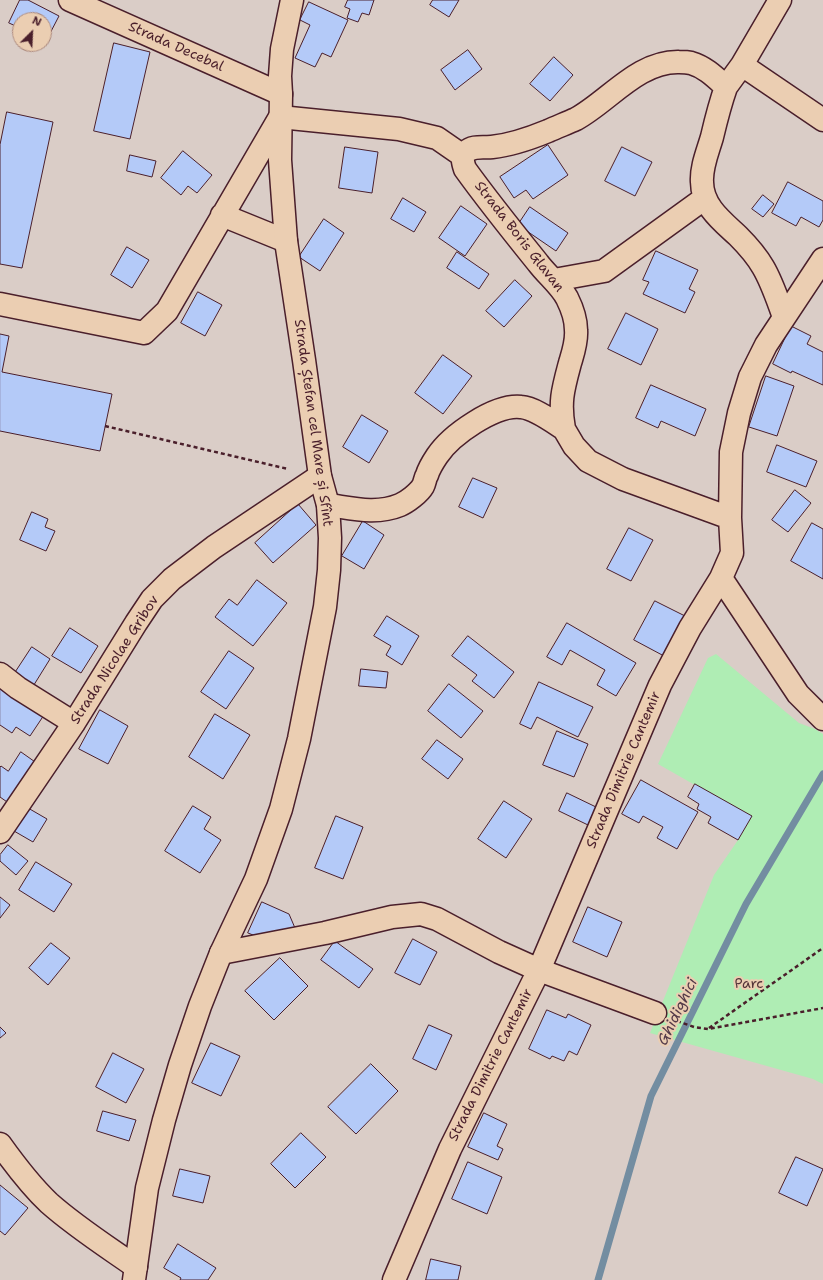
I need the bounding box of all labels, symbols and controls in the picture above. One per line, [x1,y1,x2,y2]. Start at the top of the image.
north arrow [12,12,52,52]
text: N [30,13,44,30]
street label: Strada Decebal [126,18,226,76]
street label: Strada Boris Glavan [471,178,567,296]
street label: Strada Ștefan cel Mare și Sfînt [290,318,336,528]
street label: Strada Nicolae Gribov [67,592,163,728]
street label: Strada Dimitrie Cantemir [583,689,665,851]
water label: Ghidighici [654,976,702,1048]
park label: Parc [735,976,763,992]
street label: Strada Dimitrie Cantemir [445,986,537,1144]

